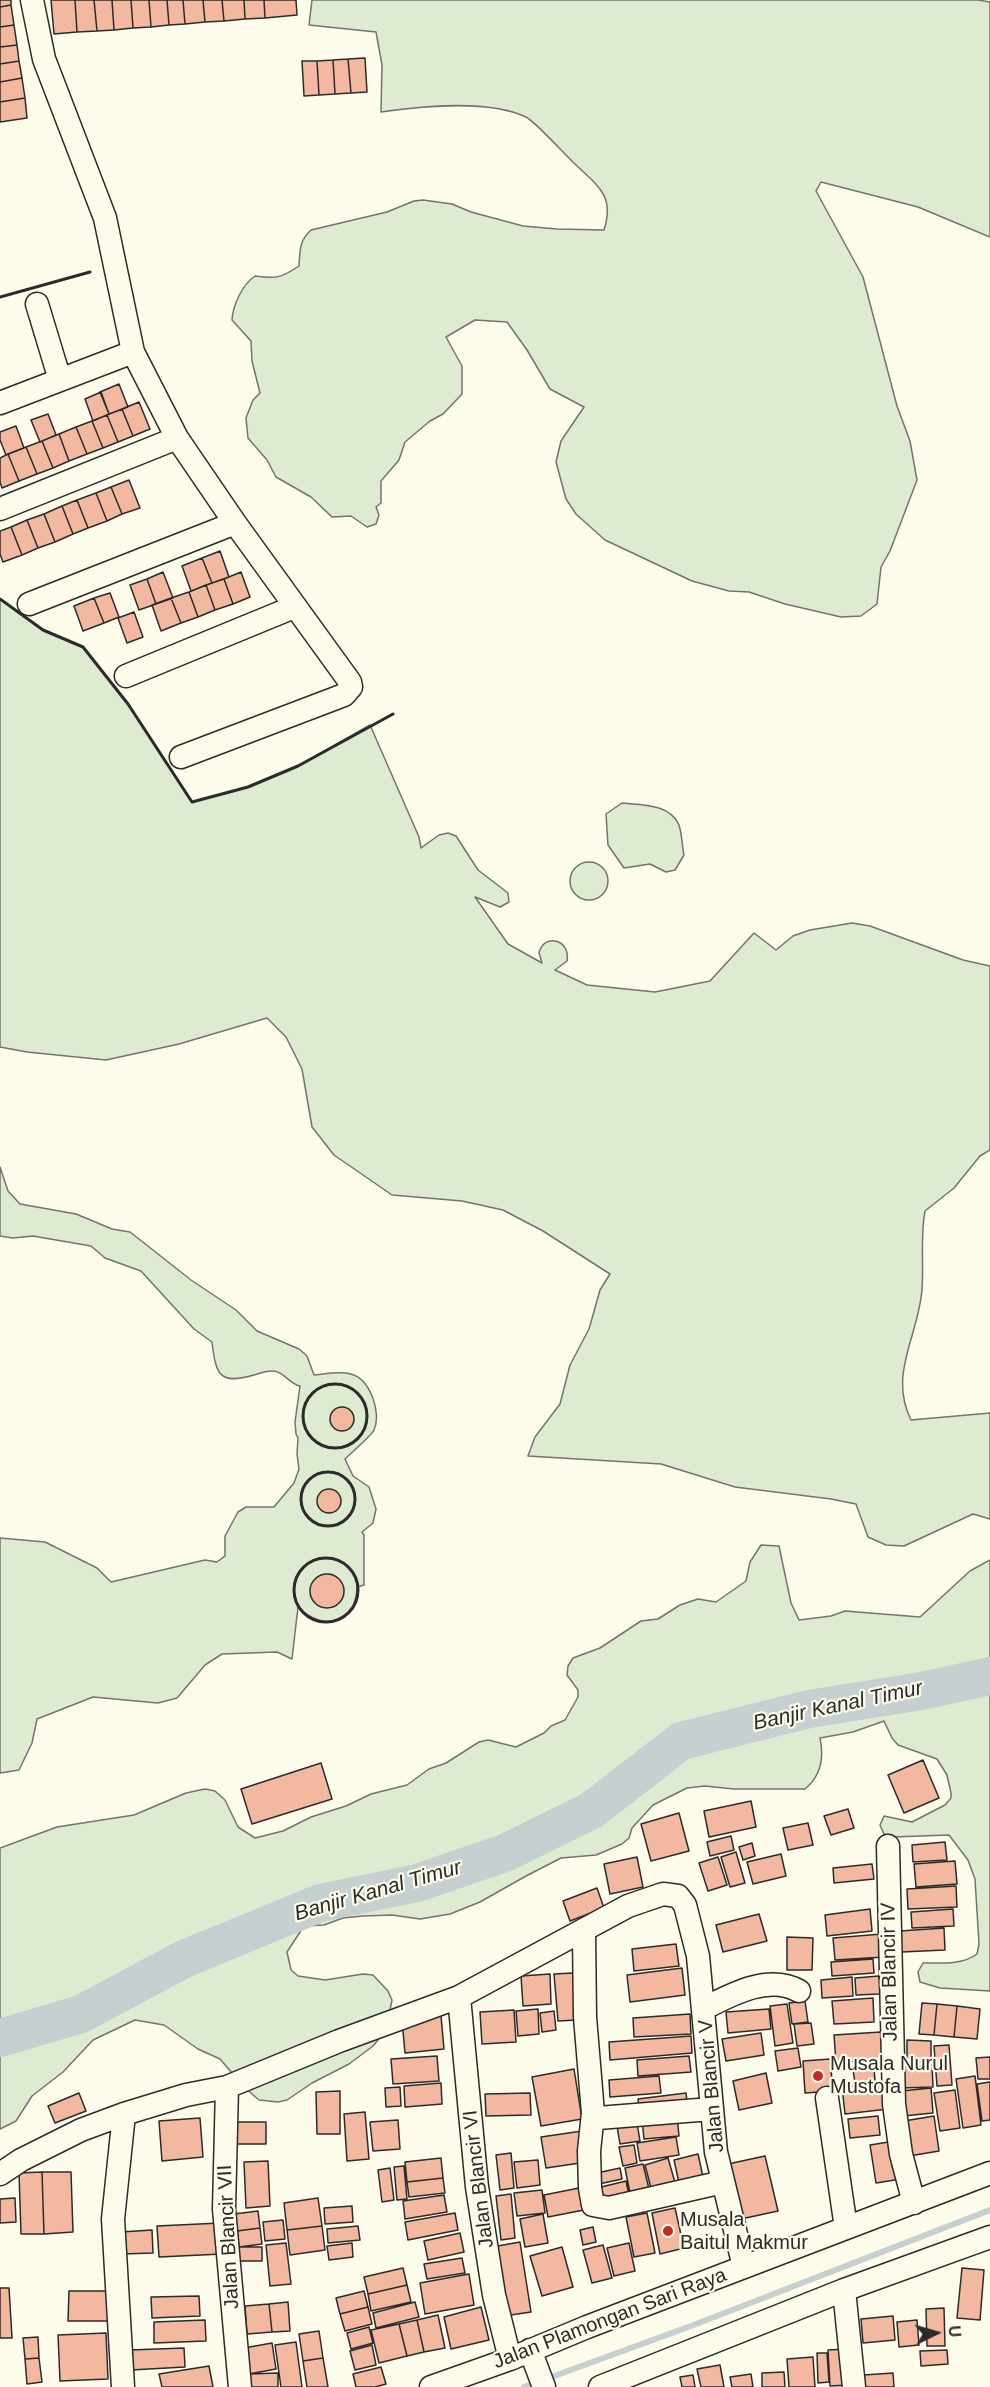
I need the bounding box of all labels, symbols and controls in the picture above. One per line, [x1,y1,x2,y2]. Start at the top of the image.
water label: Banjir Kanal Timur [751,1676,925,1736]
water label: Banjir Kanal Timur [292,1855,464,1927]
street label: Jalan Blancir IV [877,1902,903,2042]
street label: Jalan Blancir V [694,2019,730,2153]
place label: Musala Nurul Mustofa [830,2052,948,2099]
marker: Musala Nurul Mustofa [811,2069,825,2083]
street label: Jalan Blancir VI [459,2109,499,2249]
street label: Jalan Blancir VII [213,2164,245,2310]
place label: Musala Baitul Makmur [680,2208,808,2255]
marker: Musala Baitul Makmur [661,2224,675,2238]
street label: Jalan Plamongan Sari Raya [490,2263,730,2375]
north arrow [906,2303,966,2363]
text: U [945,2325,963,2338]

